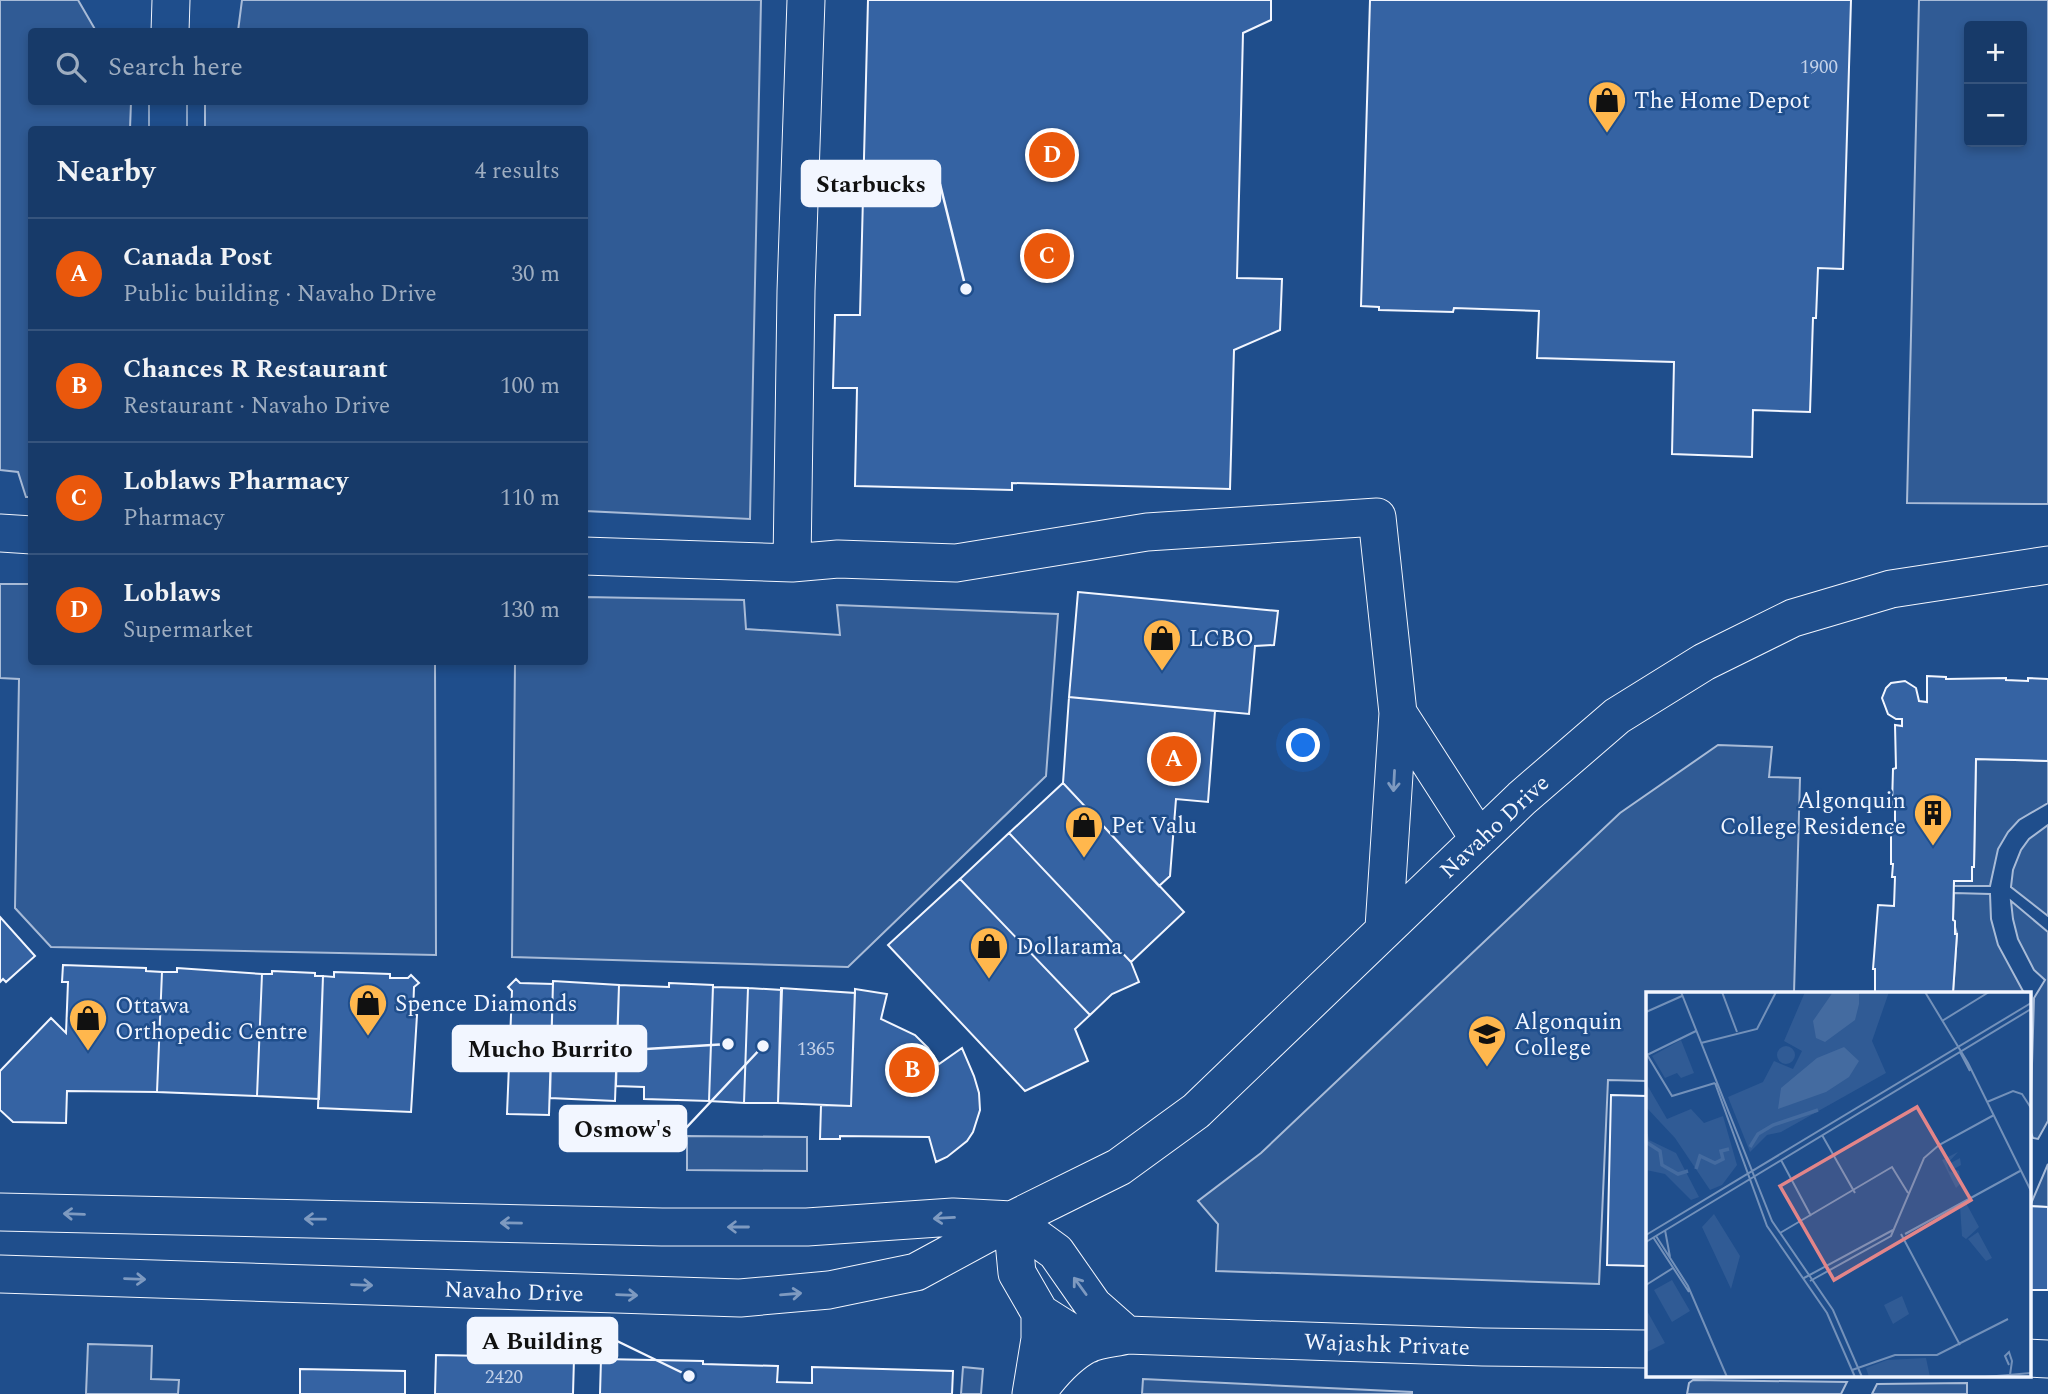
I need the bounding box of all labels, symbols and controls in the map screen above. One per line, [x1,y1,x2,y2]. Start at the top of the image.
map controls [1964,21,2027,147]
button: + [1964,21,2027,84]
search box [28,28,588,105]
text: Search here [108,47,243,87]
icon: search [52,48,90,86]
house number: 1900 [1800,53,1838,82]
shop icon: The Home Depot [1586,79,1628,134]
place label: The Home Depot [1634,84,1810,119]
button: − [1964,84,2027,147]
pin: D [1029,129,1075,181]
text: Nearby [56,149,155,195]
text: 4 results [475,154,560,189]
callout: Starbucks [802,161,940,206]
text: Starbucks [816,167,926,203]
pin: C [1024,230,1070,282]
text: Canada Post [123,237,272,277]
text: A [70,257,88,292]
text: 30 m [511,257,560,292]
text: Public building · Navaho Drive [123,277,437,312]
text: Chances R Restaurant [123,349,388,389]
text: B [71,369,87,404]
text: 100 m [500,369,560,404]
text: Restaurant · Navaho Drive [123,389,390,424]
text: Loblaws Pharmacy [123,461,348,501]
text: C [71,481,87,516]
text: 110 m [500,481,560,516]
text: Pharmacy [123,501,224,536]
text: Loblaws [123,573,221,613]
text: D [70,593,88,628]
text: 130 m [500,593,560,628]
text: Supermarket [123,613,253,648]
shop icon: LCBO [1141,617,1183,672]
place label: LCBO [1189,622,1254,657]
your location [1286,728,1320,762]
pin: A [1151,733,1197,785]
street label: Navaho Drive [1432,767,1558,887]
one-way arrow [1388,770,1401,793]
place label: Algonquin College Residence [1720,784,1906,845]
building icon: Algonquin College Residence [1912,792,1954,847]
shop icon: Pet Valu [1063,804,1105,859]
place label: Pet Valu [1111,809,1197,844]
shop icon: Dollarama [968,925,1010,980]
place label: Dollarama [1016,930,1123,965]
shop icon: Spence Diamonds [347,982,389,1037]
place label: Spence Diamonds [395,987,577,1022]
place label: Ottawa Orthopedic Centre [115,989,308,1050]
inset map [1646,992,2030,1376]
shop icon: Ottawa Orthopedic Centre [67,997,109,1052]
place label: Algonquin College [1514,1005,1622,1066]
school or university icon: Algonquin College [1466,1013,1508,1068]
callout: Mucho Burrito [453,1026,646,1071]
text: Mucho Burrito [467,1032,633,1068]
house number: 1365 [797,1035,835,1064]
pin: B [889,1044,935,1096]
callout: Osmow's [560,1106,686,1151]
text: Osmow's [574,1112,672,1148]
one-way arrow [63,1208,86,1221]
one-way arrow [933,1211,956,1224]
one-way arrow [304,1213,327,1226]
one-way arrow [500,1216,523,1230]
one-way arrow [727,1220,750,1234]
one-way arrow [123,1272,146,1286]
street label: Navaho Drive [444,1273,584,1312]
one-way arrow [1073,1277,1087,1296]
one-way arrow [350,1279,373,1292]
one-way arrow [780,1287,802,1300]
one-way arrow [615,1289,638,1302]
callout: A Building [468,1318,617,1363]
text: A Building [481,1324,603,1360]
street label: Wajashk Private [1303,1325,1471,1366]
house number: 2420 [485,1363,523,1392]

